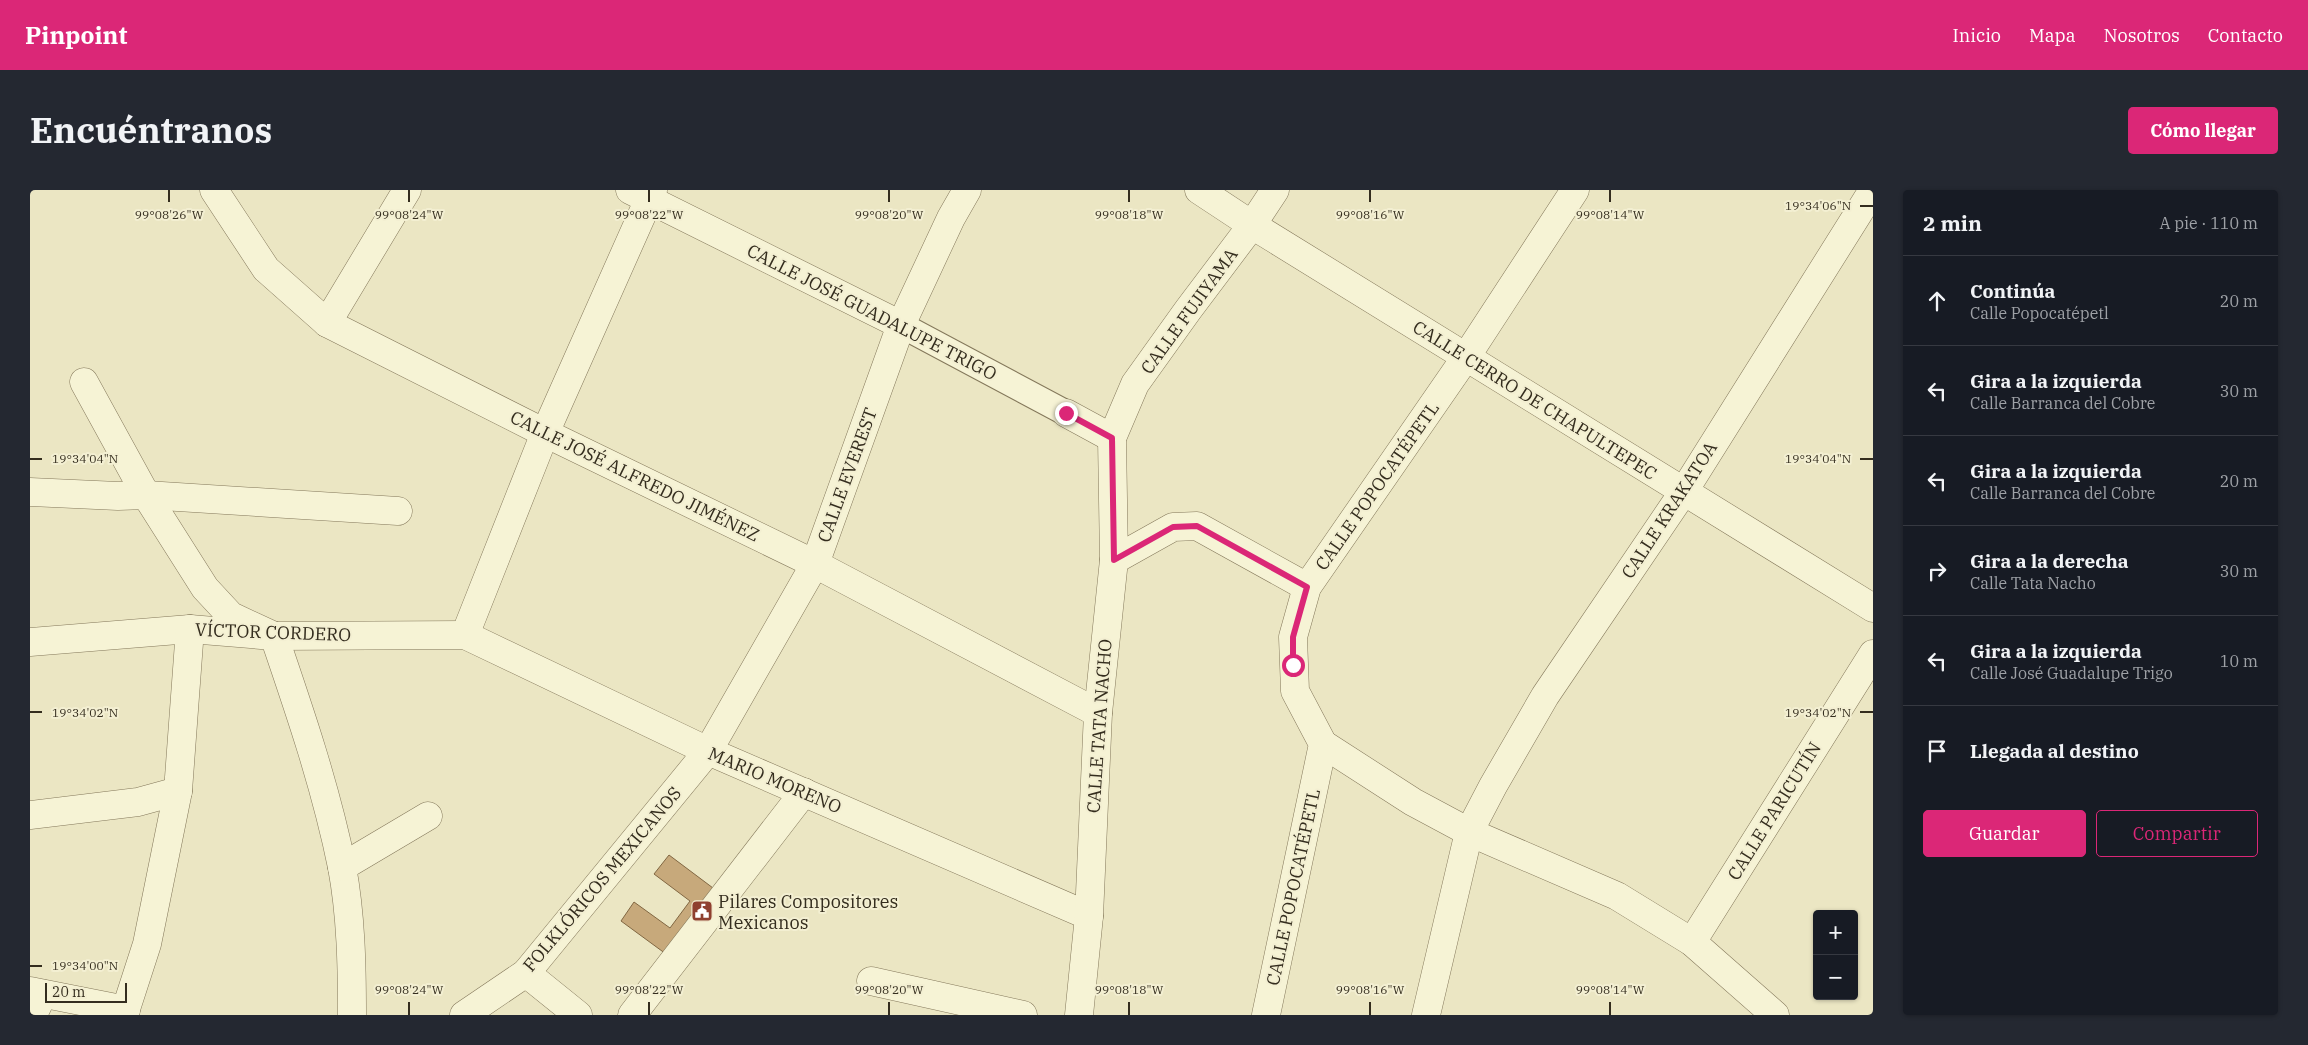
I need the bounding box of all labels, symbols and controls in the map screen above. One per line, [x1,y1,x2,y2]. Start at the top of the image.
text: Pinpoint [25,19,127,51]
text: Inicio [1953,24,2001,47]
text: Mapa [2029,24,2076,47]
text: Nosotros [2104,24,2180,47]
text: Contacto [2208,24,2283,47]
text: Encuéntranos [30,107,272,153]
button: Cómo llegar [2128,107,2278,154]
text: 19°34'06"N [1785,198,1851,213]
text: 99°08'26"W [135,207,204,222]
text: 99°08'24"W [375,207,444,222]
text: 99°08'22"W [615,207,684,222]
text: 99°08'20"W [855,207,924,222]
text: 99°08'18"W [1095,207,1164,222]
text: 99°08'16"W [1336,207,1405,222]
text: 99°08'14"W [1576,207,1645,222]
text: 2 min [1923,209,1982,237]
text: A pie · 110 m [2160,213,2258,233]
street label: CALLE JOSÉ GUADALUPE TRIGO [743,239,1001,385]
street label: CALLE FUJIYAMA [1136,243,1243,379]
text: Continúa [1970,279,2055,303]
icon: ahead [1923,287,1951,315]
text: 20 m [2220,291,2258,311]
text: Calle Popocatépetl [1970,303,2109,323]
street label: CALLE CERRO DE CHAPULTEPEC [1409,315,1661,485]
text: Gira a la izquierda [1970,369,2142,393]
icon: left [1923,377,1951,405]
text: 30 m [2220,381,2258,401]
text: Calle Barranca del Cobre [1970,393,2155,413]
street label: CALLE POPOCATÉPETL [1310,397,1444,575]
route end [1055,402,1078,425]
street label: CALLE EVEREST [812,404,882,545]
street label: CALLE JOSÉ ALFREDO JIMÉNEZ [506,405,764,547]
street label: CALLE KRAKATOA [1616,437,1722,583]
text: 19°34'04"N [52,451,118,466]
text: 19°34'04"N [1785,451,1851,466]
text: Gira a la izquierda [1970,459,2142,483]
icon: left [1923,467,1951,495]
text: 20 m [2220,471,2258,491]
text: Calle Barranca del Cobre [1970,483,2155,503]
text: Gira a la derecha [1970,549,2129,573]
icon: right [1923,557,1951,585]
text: 30 m [2220,561,2258,581]
text: Calle Tata Nacho [1970,573,2096,593]
street label: VÍCTOR CORDERO [195,618,351,646]
street label: CALLE TATA NACHO [1081,638,1117,814]
text: Gira a la izquierda [1970,639,2142,663]
icon: left [1923,647,1951,675]
text: 10 m [2220,651,2258,671]
route start [1282,654,1305,677]
text: Calle José Guadalupe Trigo [1970,663,2173,683]
text: 19°34'02"N [52,705,118,720]
text: 19°34'02"N [1785,705,1851,720]
icon: arrive [1923,737,1951,765]
street label: CALLE PARICUTÍN [1722,738,1826,884]
text: Llegada al destino [1970,739,2139,763]
street label: MARIO MORENO [705,742,845,818]
street label: FOLKLÓRICOS MEXICANOS [518,782,686,976]
street label: CALLE POPOCATÉPETL [1261,787,1325,987]
button: Guardar [1923,810,2086,857]
button: Compartir [2096,810,2258,857]
place label: Pilares Compositores Mexicanos [718,890,898,934]
public building icon: Pilares Compositores Mexicanos [690,899,714,923]
map controls [1813,910,1858,1000]
button: + [1813,910,1858,955]
button: − [1813,955,1858,1000]
text: 19°34'00"N [52,958,118,973]
scale bar [45,980,128,1003]
text: 99°08'24"W [375,982,444,997]
text: 99°08'22"W [615,982,684,997]
text: 99°08'20"W [855,982,924,997]
text: 99°08'18"W [1095,982,1164,997]
text: 99°08'16"W [1336,982,1405,997]
text: 99°08'14"W [1576,982,1645,997]
text: 20 m [52,983,85,1001]

